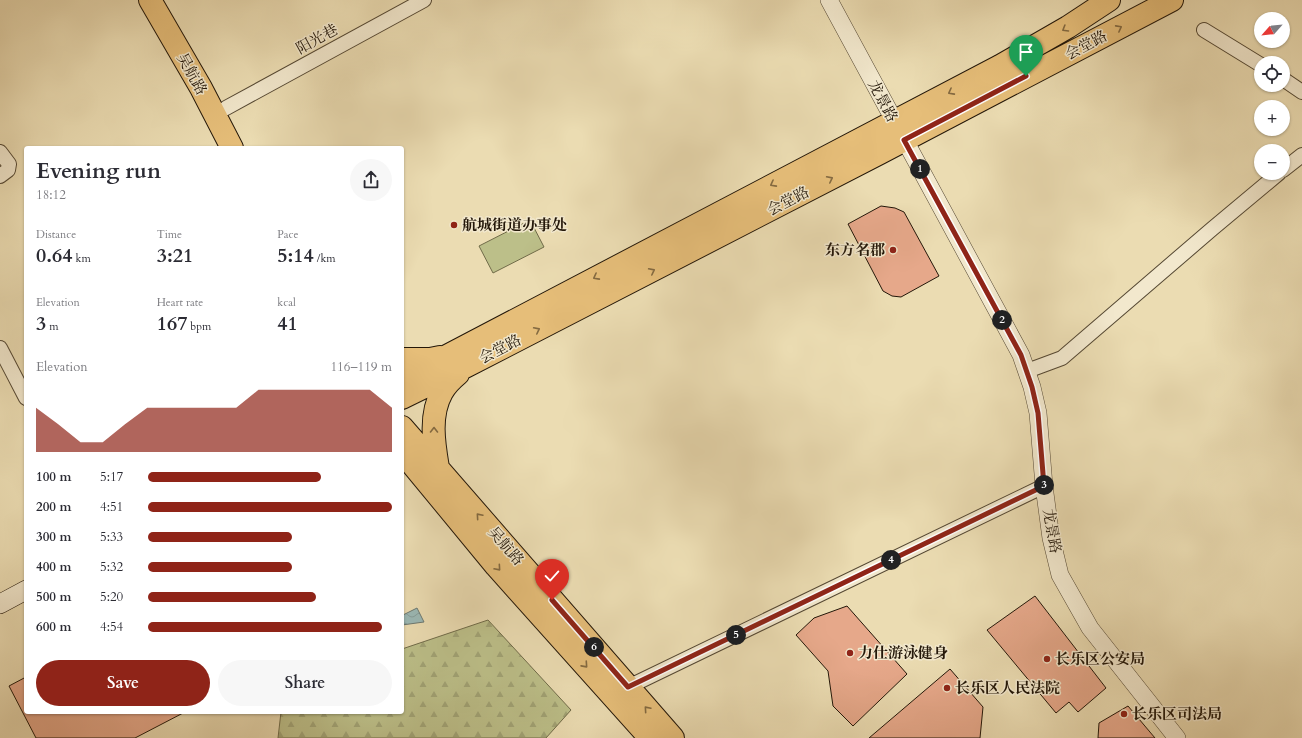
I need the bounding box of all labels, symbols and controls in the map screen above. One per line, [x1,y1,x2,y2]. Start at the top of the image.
north arrow [1254,12,1290,48]
map controls [1254,12,1290,180]
street label: 阳光巷 [292,19,342,59]
one-way arrow [1062,24,1069,32]
one-way arrow [1115,25,1122,32]
street label: 会堂路 [1061,26,1111,64]
pin [1009,35,1043,76]
icon: arrive [1015,41,1037,63]
street label: 吴航路 [172,49,212,99]
button: locate [1254,56,1290,92]
street label: 龙景路 [864,76,902,126]
one-way arrow [948,87,955,95]
button: + [1254,100,1290,136]
button: − [1254,144,1290,180]
text: Evening run [36,156,161,186]
button: share [350,159,392,201]
pin: 1 [910,159,930,179]
text: 1 [917,161,923,176]
one-way arrow [826,176,833,184]
one-way arrow [770,179,778,187]
street label: 会堂路 [763,182,813,220]
text: 18:12 [36,186,66,204]
place label: 航城街道办事处 [462,215,567,235]
marker: 航城街道办事处 [449,220,459,230]
text: Distance [36,227,76,242]
text: Time [157,227,182,242]
text: Pace [277,227,299,242]
place label: 东方名郡 [825,240,885,260]
text: 0.64 [36,242,73,269]
text: 3:21 [157,242,193,269]
text: 5:14 [277,242,314,269]
marker: 东方名郡 [888,245,898,255]
text: km [73,251,91,266]
text: /km [314,251,336,266]
one-way arrow [648,268,656,275]
one-way arrow [593,272,601,280]
text: Elevation [36,295,80,310]
text: Heart rate [157,295,203,310]
text: kcal [277,295,296,310]
text: 3 [36,310,46,337]
text: 167 [157,310,187,337]
text: 41 [277,310,298,337]
pin: 2 [992,310,1012,330]
text: 2 [999,312,1005,327]
text: m [46,319,59,334]
text: bpm [187,319,211,334]
one-way arrow [533,327,540,335]
street label: 会堂路 [475,330,525,368]
text: Elevation [36,358,88,376]
text: 116–119 m [330,358,392,376]
one-way arrow [430,427,438,433]
text: 100 m [36,468,71,486]
text: 5:17 [100,468,123,486]
pin: 3 [1034,475,1054,495]
text: 3 [1041,477,1047,492]
text: 200 m [36,498,71,516]
text: 4:51 [100,498,123,516]
street label: 龙景路 [1038,507,1066,555]
one-way arrow [477,513,484,520]
street label: 吴航路 [484,522,528,570]
text: 300 m [36,528,71,546]
text: 5:33 [100,528,123,546]
pin: 4 [881,550,901,570]
text: 4 [888,552,894,567]
text: 400 m [36,558,71,576]
text: 5:32 [100,558,123,576]
pin [535,559,569,600]
one-way arrow [494,563,501,571]
icon: check [541,565,563,587]
text: 500 m [36,588,71,606]
text: 5:20 [100,588,123,606]
text: 600 m [36,618,71,636]
text: 4:54 [100,618,123,636]
pin: 5 [726,625,746,645]
text: 5 [733,627,739,642]
pin: 6 [584,637,604,657]
text: 6 [591,639,597,654]
place label: 力仕游泳健身 [858,643,948,663]
marker: 力仕游泳健身 [845,648,855,658]
place label: 长乐区公安局 [1055,649,1145,669]
marker: 长乐区公安局 [1042,654,1052,664]
button: Save [36,660,210,706]
button: Share [218,660,392,706]
one-way arrow [580,660,587,668]
place label: 长乐区人民法院 [955,678,1060,698]
marker: 长乐区人民法院 [942,683,952,693]
place label: 长乐区司法局 [1132,704,1222,724]
one-way arrow [645,706,652,713]
marker: 长乐区司法局 [1119,709,1129,719]

